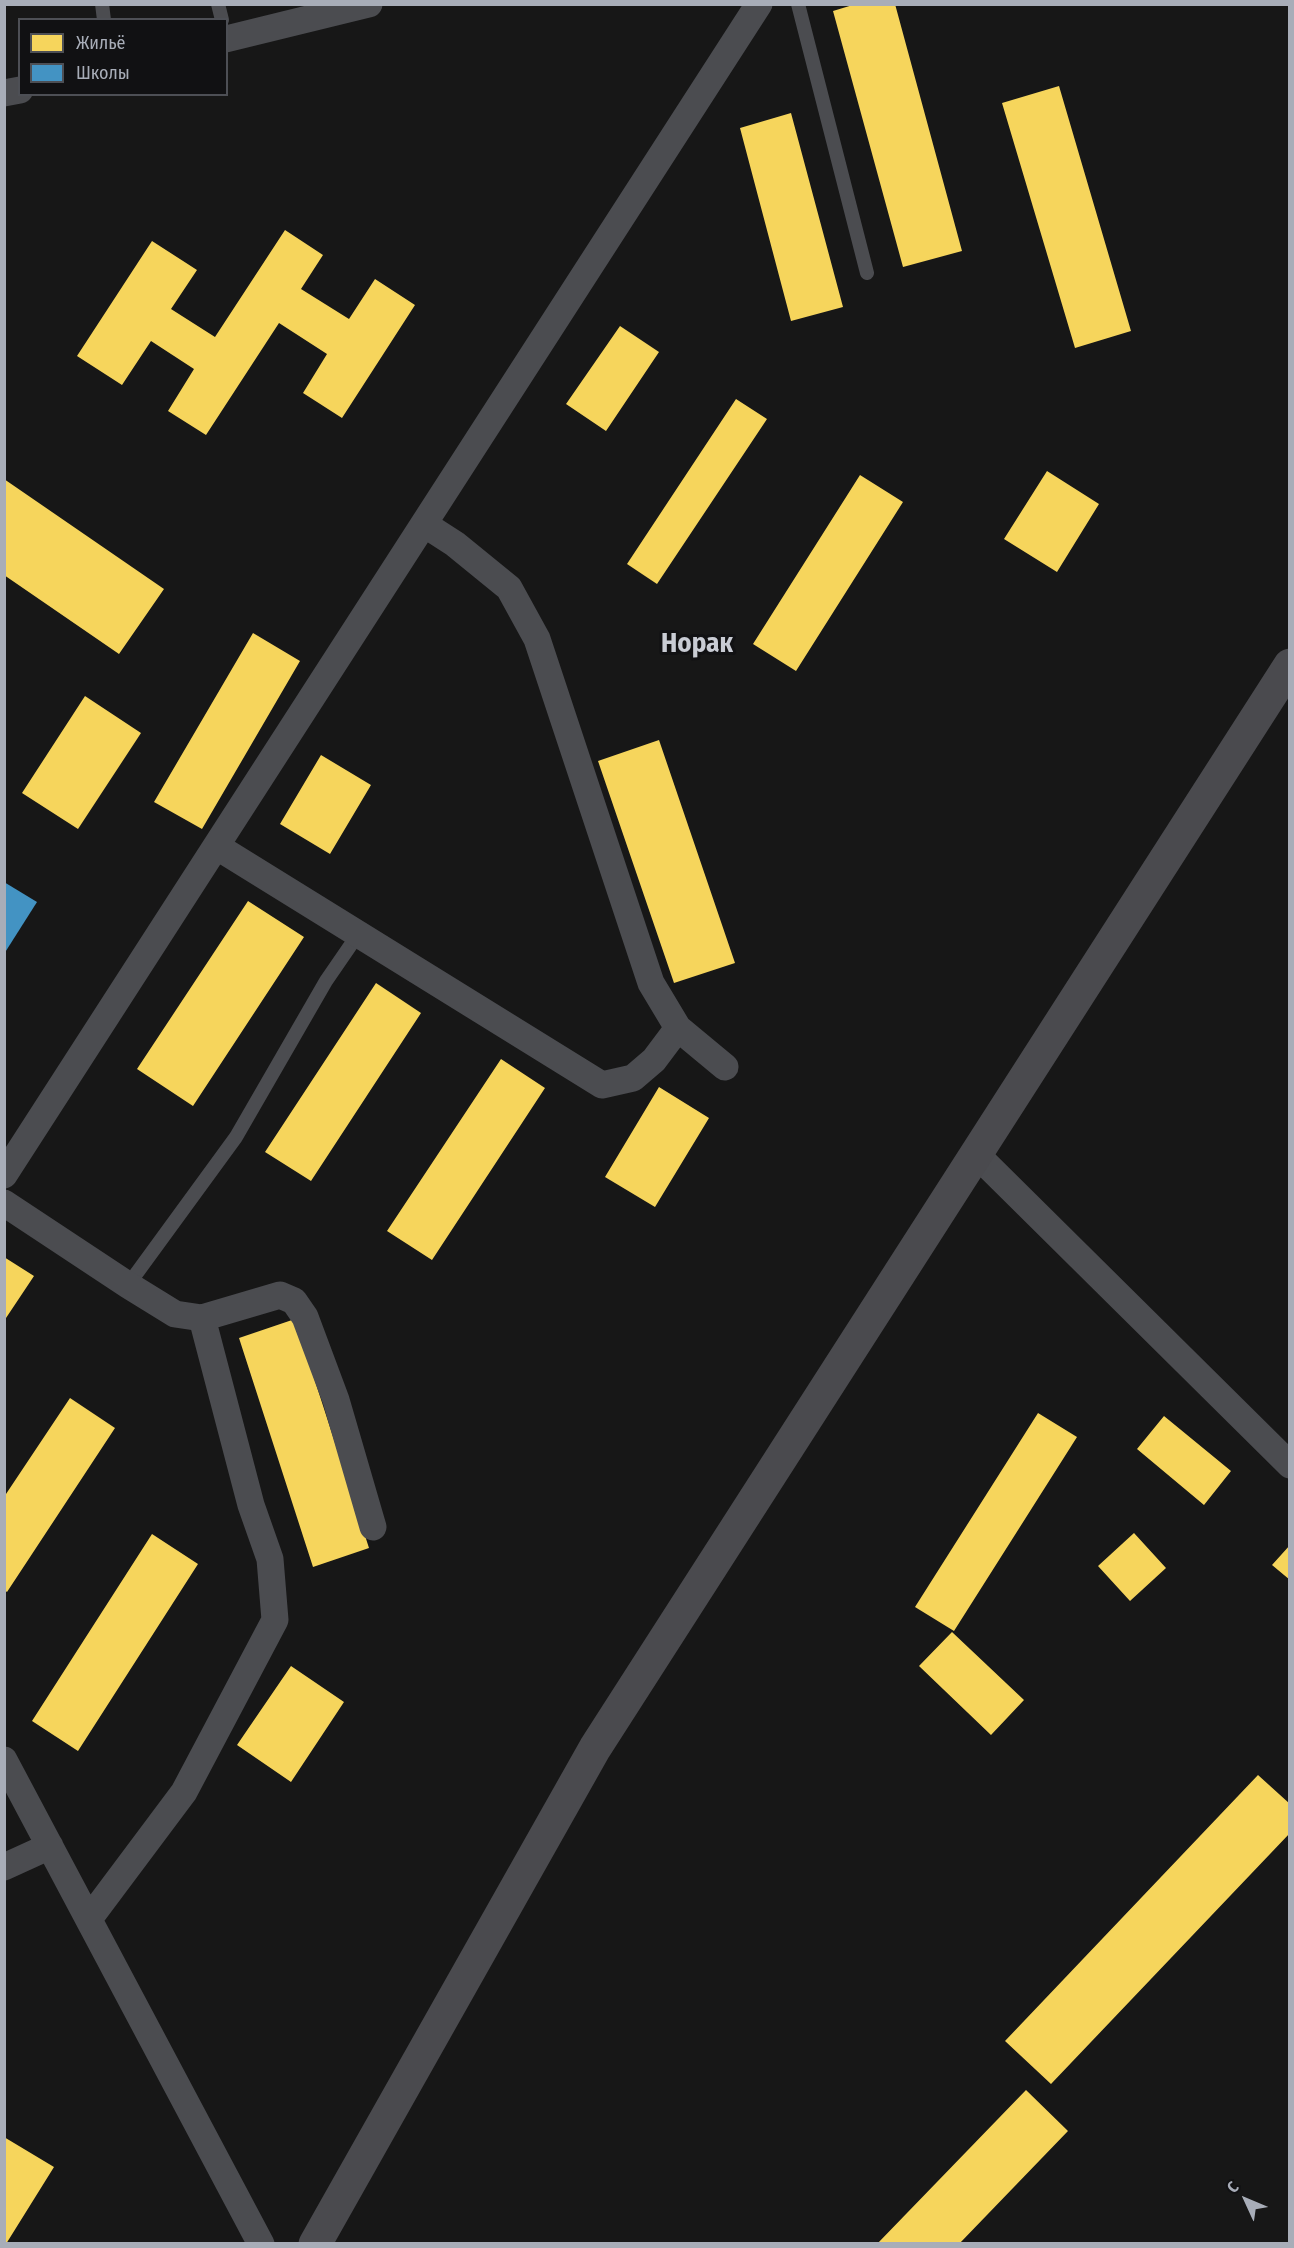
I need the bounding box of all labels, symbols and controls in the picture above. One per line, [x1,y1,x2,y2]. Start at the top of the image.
legend [18,18,228,96]
text: Жильё [76,32,126,54]
text: Школы [76,62,130,84]
district label: Норак [661,628,733,660]
north arrow [1216,2170,1276,2230]
text: С [1223,2178,1242,2197]

